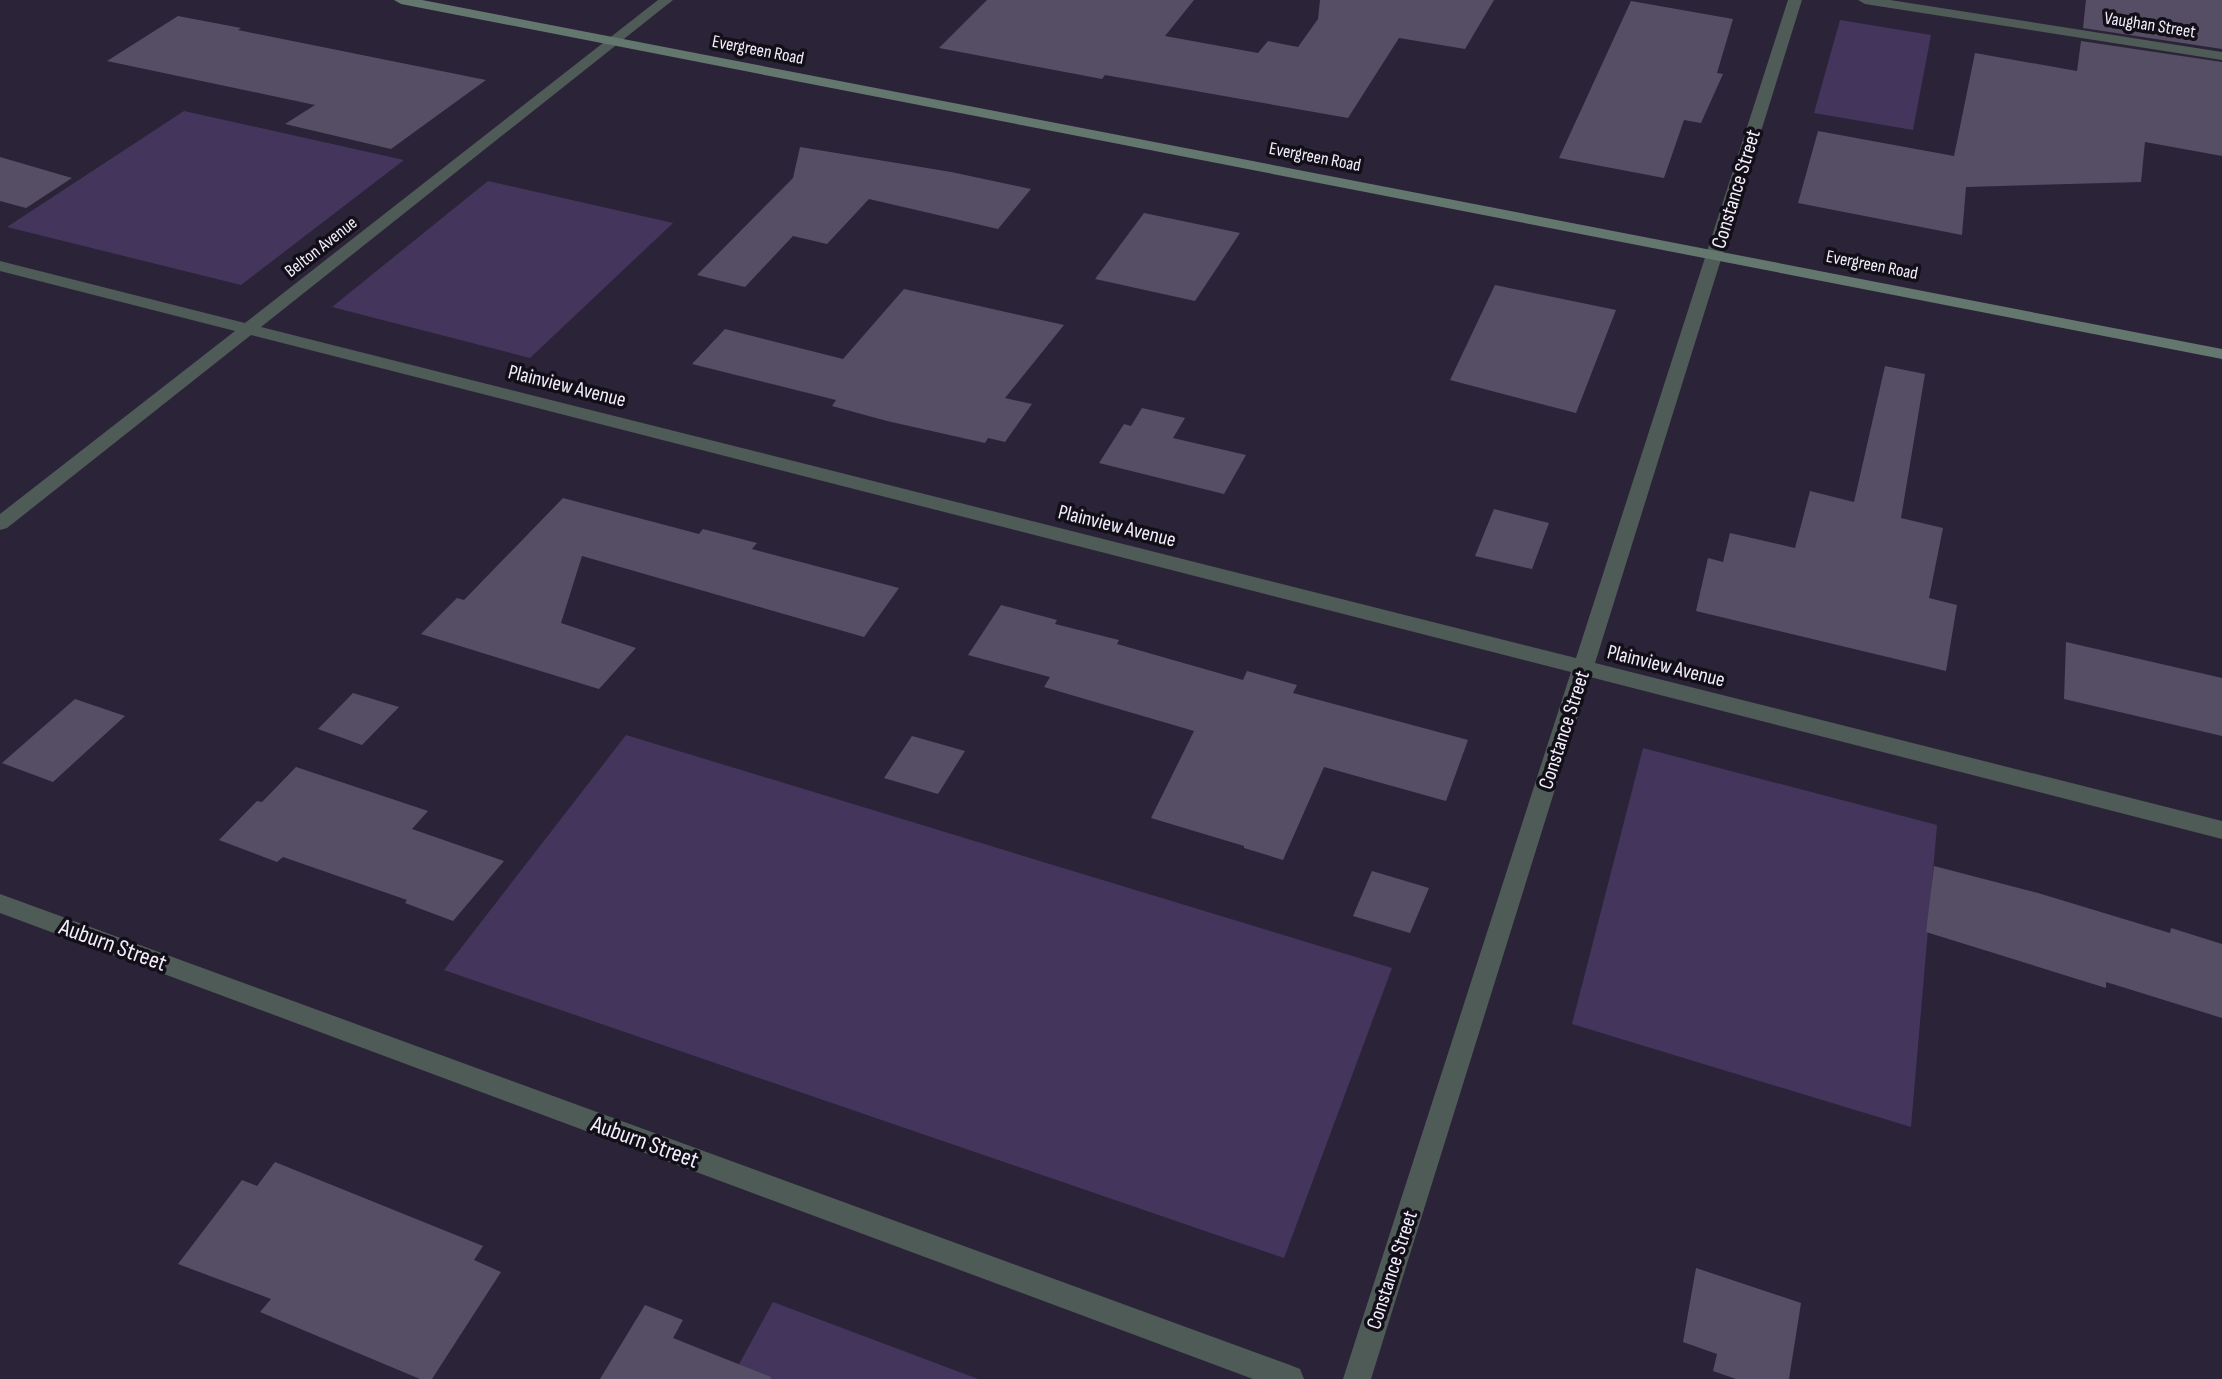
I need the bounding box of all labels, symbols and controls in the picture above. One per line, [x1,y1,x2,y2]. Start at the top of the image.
street label: Vaughan Street [2103,7,2198,43]
street label: Evergreen Road [710,31,806,69]
street label: Constance Street [1706,127,1766,251]
street label: Evergreen Road [1267,138,1363,176]
street label: Belton Avenue [281,212,361,282]
street label: Evergreen Road [1824,246,1920,284]
street label: Plainview Avenue [505,359,629,413]
street label: Plainview Avenue [1055,499,1179,553]
street label: Plainview Avenue [1604,639,1728,693]
street label: Constance Street [1533,668,1595,792]
street label: Auburn Street [55,912,171,978]
street label: Auburn Street [587,1109,703,1175]
street label: Constance Street [1361,1208,1423,1332]

